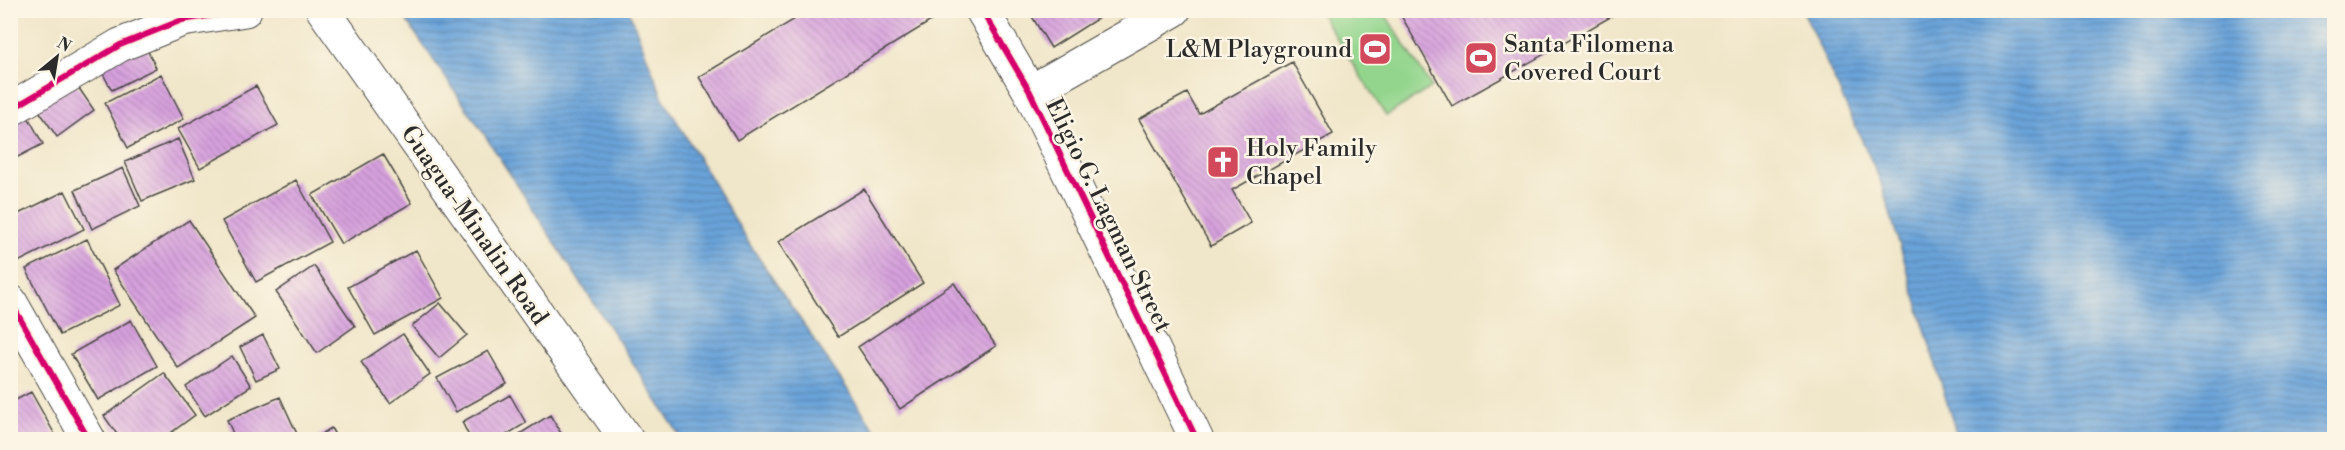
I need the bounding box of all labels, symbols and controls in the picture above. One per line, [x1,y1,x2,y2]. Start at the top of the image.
north arrow [27,27,87,87]
place label: Santa Filomena Covered Court [1504,30,1675,88]
sports icon: L&M Playground [1357,31,1393,67]
text: N [54,33,75,57]
place label: L&M Playground [1166,35,1352,65]
sports icon: Santa Filomena Covered Court [1463,40,1499,76]
street label: Eligio G. Lagman Street [1038,94,1178,338]
street label: Guagua-Minalin Road [394,120,555,331]
place label: Holy Family Chapel [1246,134,1377,192]
church icon: Holy Family Chapel [1205,144,1241,180]

